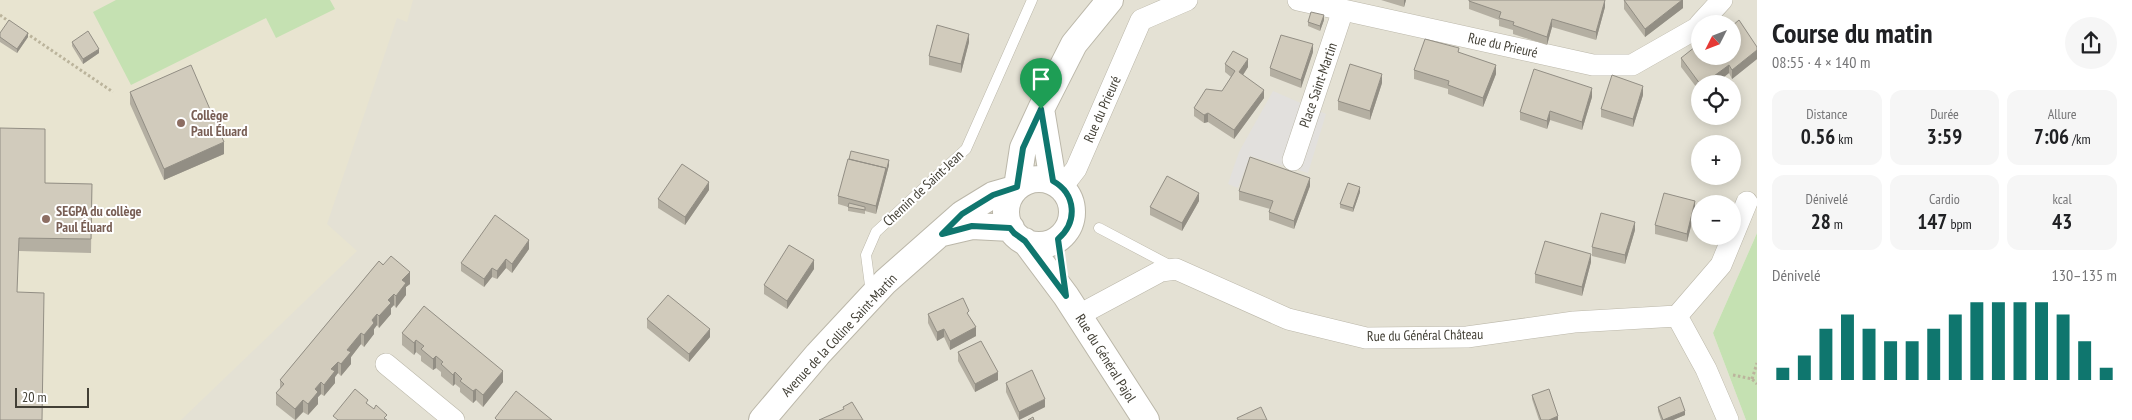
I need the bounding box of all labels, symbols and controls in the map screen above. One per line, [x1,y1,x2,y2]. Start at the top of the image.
text: Course du matin [1772,14,1933,51]
north arrow [1691,15,1741,65]
map controls [1691,15,1741,245]
button: share [2065,17,2117,69]
street label: Rue du Prieuré [1466,28,1540,62]
street label: Place Saint-Martin [1295,40,1341,130]
text: 08:55 · 4 × 140 m [1772,52,1870,72]
pin [1020,58,1062,109]
icon: arrive [1027,65,1055,93]
street label: Rue du Prieuré [1079,73,1125,145]
button: locate [1691,75,1741,125]
text: Distance [1806,105,1847,123]
text: Durée [1930,105,1959,123]
text: Allure [2048,105,2077,123]
place label: Collège Paul Éluard [191,106,247,140]
marker: Collège Paul Éluard [175,117,187,129]
text: 0.56 [1801,123,1835,150]
text: 3:59 [1927,123,1962,150]
text: 7:06 [2034,123,2069,150]
text: km [1835,130,1853,148]
text: /km [2069,130,2091,148]
button: + [1691,135,1741,185]
street label: Chemin de Saint-Jean [879,146,967,230]
text: Dénivelé [1806,190,1848,208]
text: Cardio [1929,190,1960,208]
text: kcal [2053,190,2072,208]
button: − [1691,195,1741,245]
place label: SEGPA du collège Paul Éluard [56,202,142,236]
text: 28 [1811,208,1831,235]
text: 147 [1917,208,1947,235]
text: 43 [2052,208,2072,235]
marker: SEGPA du collège Paul Éluard [40,213,52,225]
text: m [1831,215,1843,233]
text: bpm [1947,215,1972,233]
text: Dénivelé [1772,265,1821,285]
text: 130–135 m [2052,265,2117,285]
street label: Avenue de la Colline Saint-Martin [777,270,901,400]
street label: Rue du Général Pajol [1072,310,1141,406]
street label: Rue du Général Château [1367,325,1483,345]
scale bar [15,385,89,408]
text: 20 m [22,388,47,406]

